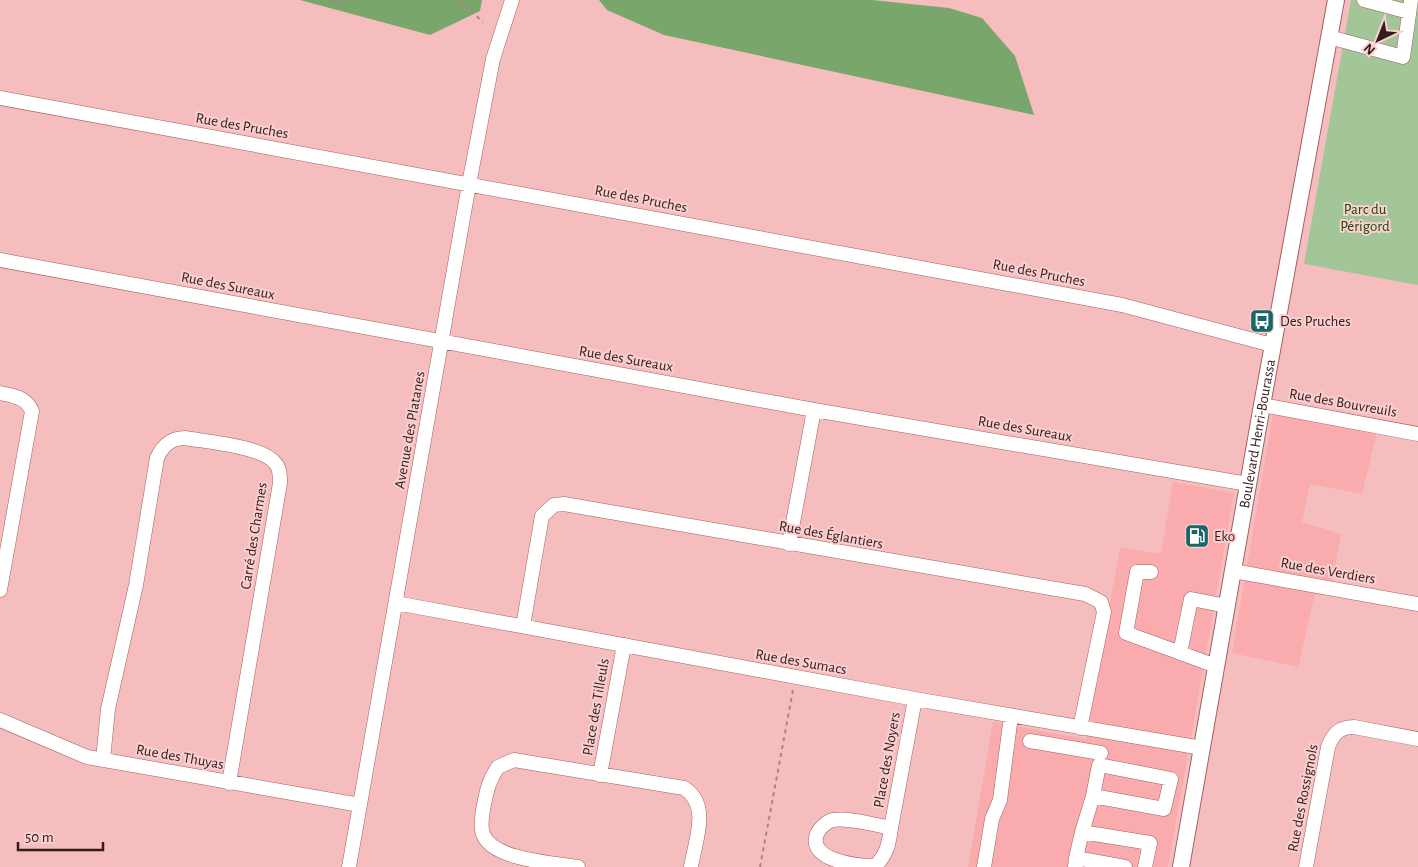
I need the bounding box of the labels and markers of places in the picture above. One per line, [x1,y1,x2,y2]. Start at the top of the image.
bus stop icon: Des Pruches [1249,308,1275,334]
place label: Des Pruches [1280,314,1351,329]
fuel station icon: Eko [1184,523,1210,549]
place label: Eko [1214,529,1235,544]

